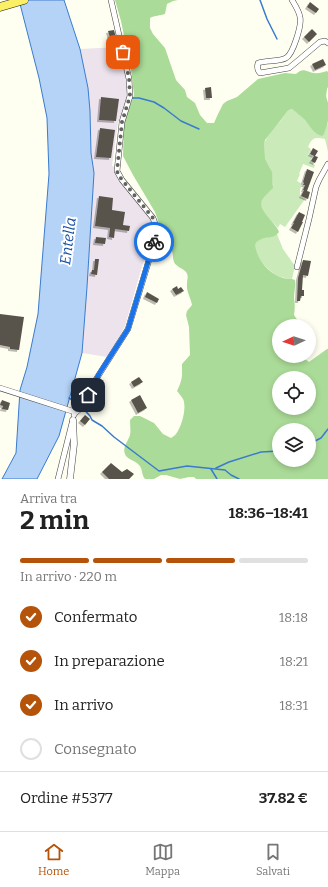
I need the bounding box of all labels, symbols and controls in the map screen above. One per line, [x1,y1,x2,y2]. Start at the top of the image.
pin [106,35,140,69]
icon: bag [112,41,134,63]
water label: Entella [56,216,80,266]
courier [134,222,174,262]
icon: bike [143,231,165,253]
north arrow [272,319,316,363]
map controls [272,319,316,467]
button: locate [272,371,316,415]
pin [71,378,105,412]
icon: home [77,384,99,406]
button: layers [272,423,316,467]
text: Arriva tra [20,491,77,506]
text: 18:36–18:41 [228,504,308,522]
text: 2 min [20,505,89,536]
text: In arrivo · 220 m [20,569,117,584]
icon: check [20,606,42,628]
text: Confermato [54,608,137,626]
text: 18:18 [279,610,308,625]
icon: check [20,650,42,672]
text: In preparazione [54,652,165,670]
text: 18:21 [280,654,308,669]
icon: check [20,694,42,716]
text: In arrivo [54,696,113,714]
text: 18:31 [279,698,308,713]
text: Consegnato [54,740,137,758]
text: Ordine #5377 [20,789,113,807]
text: 37.82 € [259,789,308,807]
tab: Home [38,841,69,878]
tab: Mappa [145,841,180,878]
tab: Salvati [256,841,290,878]

